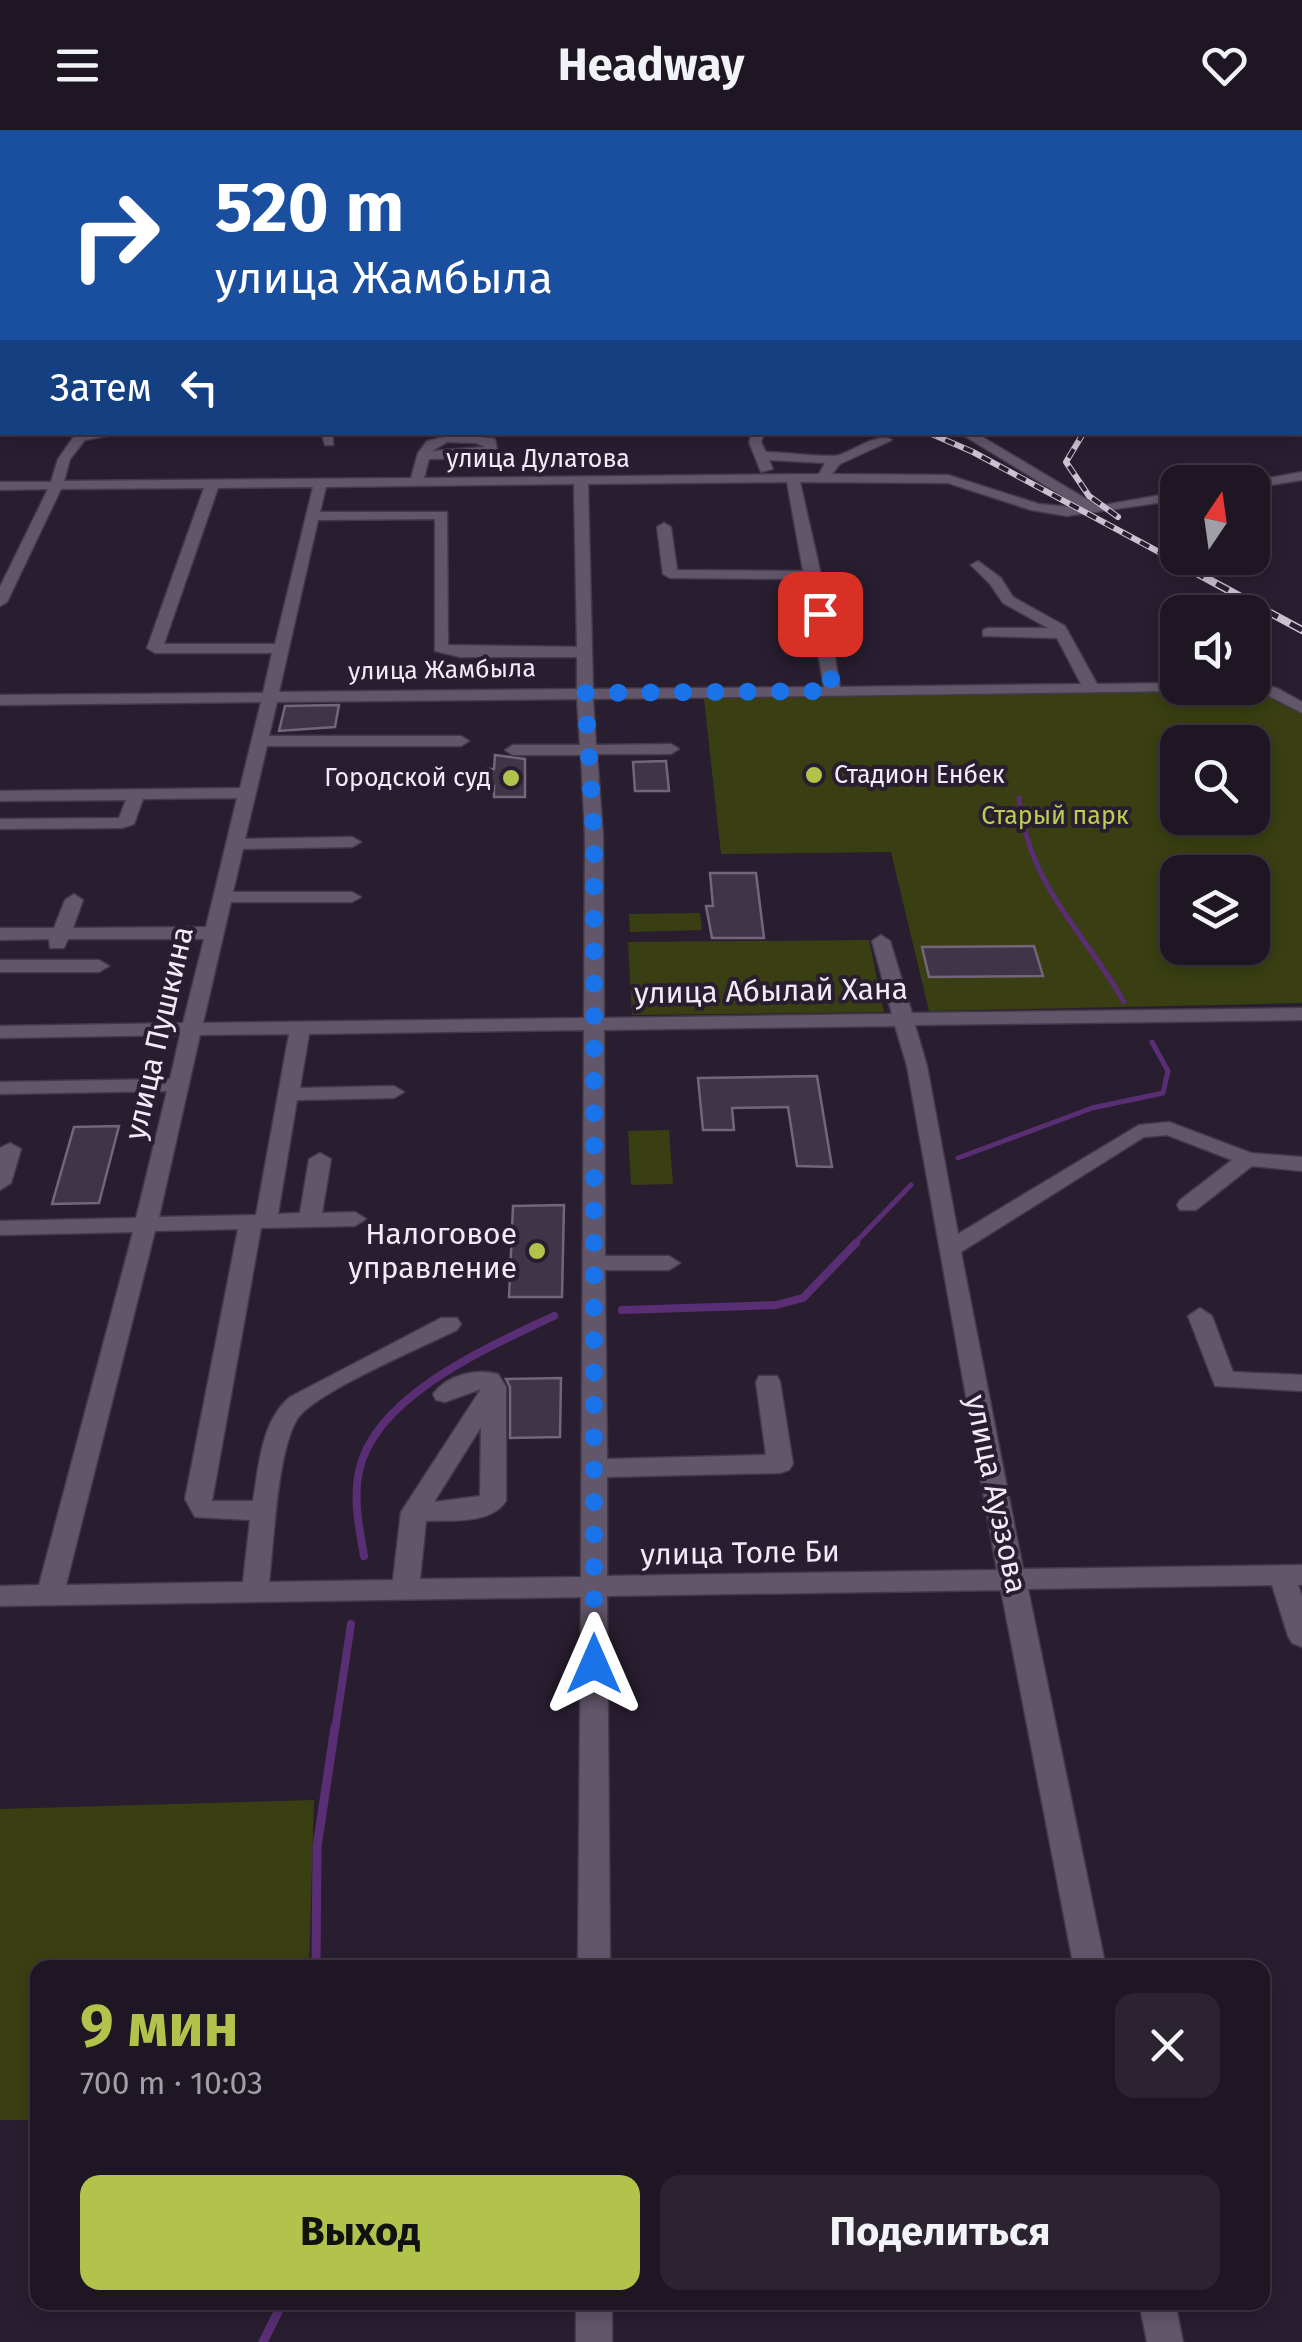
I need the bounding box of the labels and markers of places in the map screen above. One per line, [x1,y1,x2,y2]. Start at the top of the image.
pin [778,572,863,657]
place label: Стадион Енбек [834,760,1005,790]
place label: Городской суд [324,763,491,793]
marker: Стадион Енбек [803,764,825,786]
marker: Городской суд [500,767,522,789]
place label: Налоговое управление [348,1216,517,1286]
marker: Налоговое управление [526,1240,548,1262]

